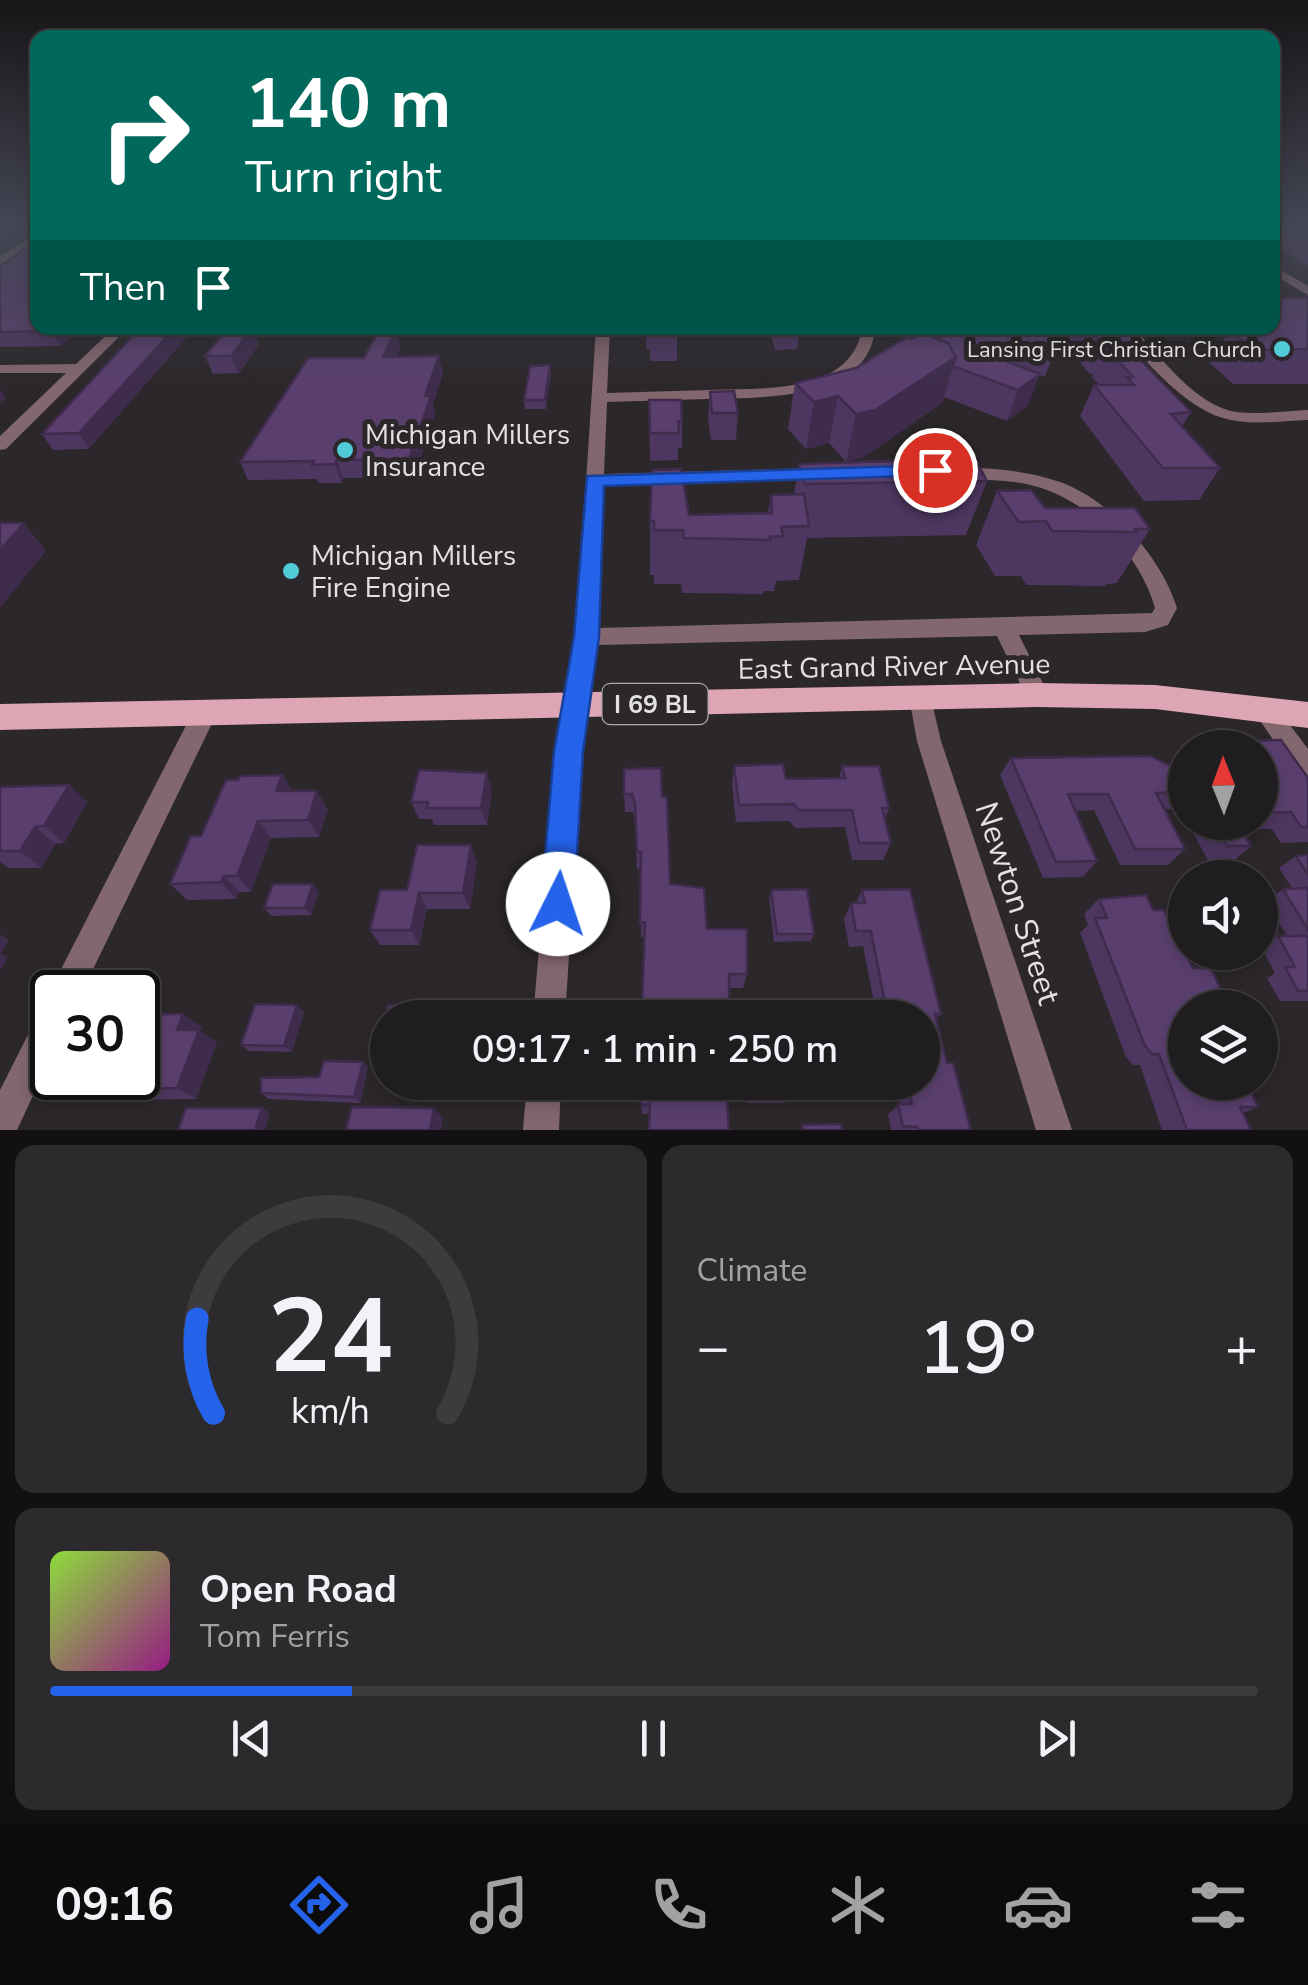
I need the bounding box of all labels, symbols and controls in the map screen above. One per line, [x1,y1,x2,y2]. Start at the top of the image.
text: 140 m [245,56,451,152]
icon: right [80,70,210,200]
text: Turn right [245,147,442,208]
icon: arrive [186,260,241,315]
text: Then [80,262,166,313]
place label: Lansing First Christian Church [967,335,1262,365]
marker: Lansing First Christian Church [1271,338,1293,360]
place label: Michigan Millers Insurance [365,416,570,486]
pin [893,428,978,513]
marker: Michigan Millers Insurance [334,439,356,461]
icon: arrive [908,443,963,498]
place label: Michigan Millers Fire Engine [311,537,516,607]
marker: Michigan Millers Fire Engine [280,560,302,582]
street label: East Grand River Avenue [737,645,1051,689]
road number: I 69 BL [602,684,708,724]
north arrow [1168,730,1278,840]
map controls [1168,730,1278,1100]
street label: Newton Street [965,797,1071,1011]
position arrow [506,852,610,956]
button: sound [1168,860,1278,970]
speed limit sign: 30 [30,970,160,1100]
button: layers [1168,990,1278,1100]
text: 09:17 · 1 min · 250 m [472,1024,838,1075]
text: Climate [697,1249,807,1292]
text: 24 [268,1266,393,1408]
text: 19° [918,1297,1036,1399]
text: − [697,1310,730,1385]
text: + [1225,1310,1258,1385]
text: km/h [291,1387,370,1436]
text: Open Road [200,1564,397,1615]
text: Tom Ferris [200,1615,350,1658]
icon: previous [224,1711,279,1766]
icon: pause [626,1711,681,1766]
icon: next [1029,1711,1084,1766]
icon: directions [284,1870,354,1940]
icon: music [464,1870,534,1940]
icon: phone [644,1870,714,1940]
icon: climate [823,1870,893,1940]
icon: car [1003,1870,1073,1940]
icon: filters [1183,1870,1253,1940]
text: 09:16 [55,1875,174,1936]

